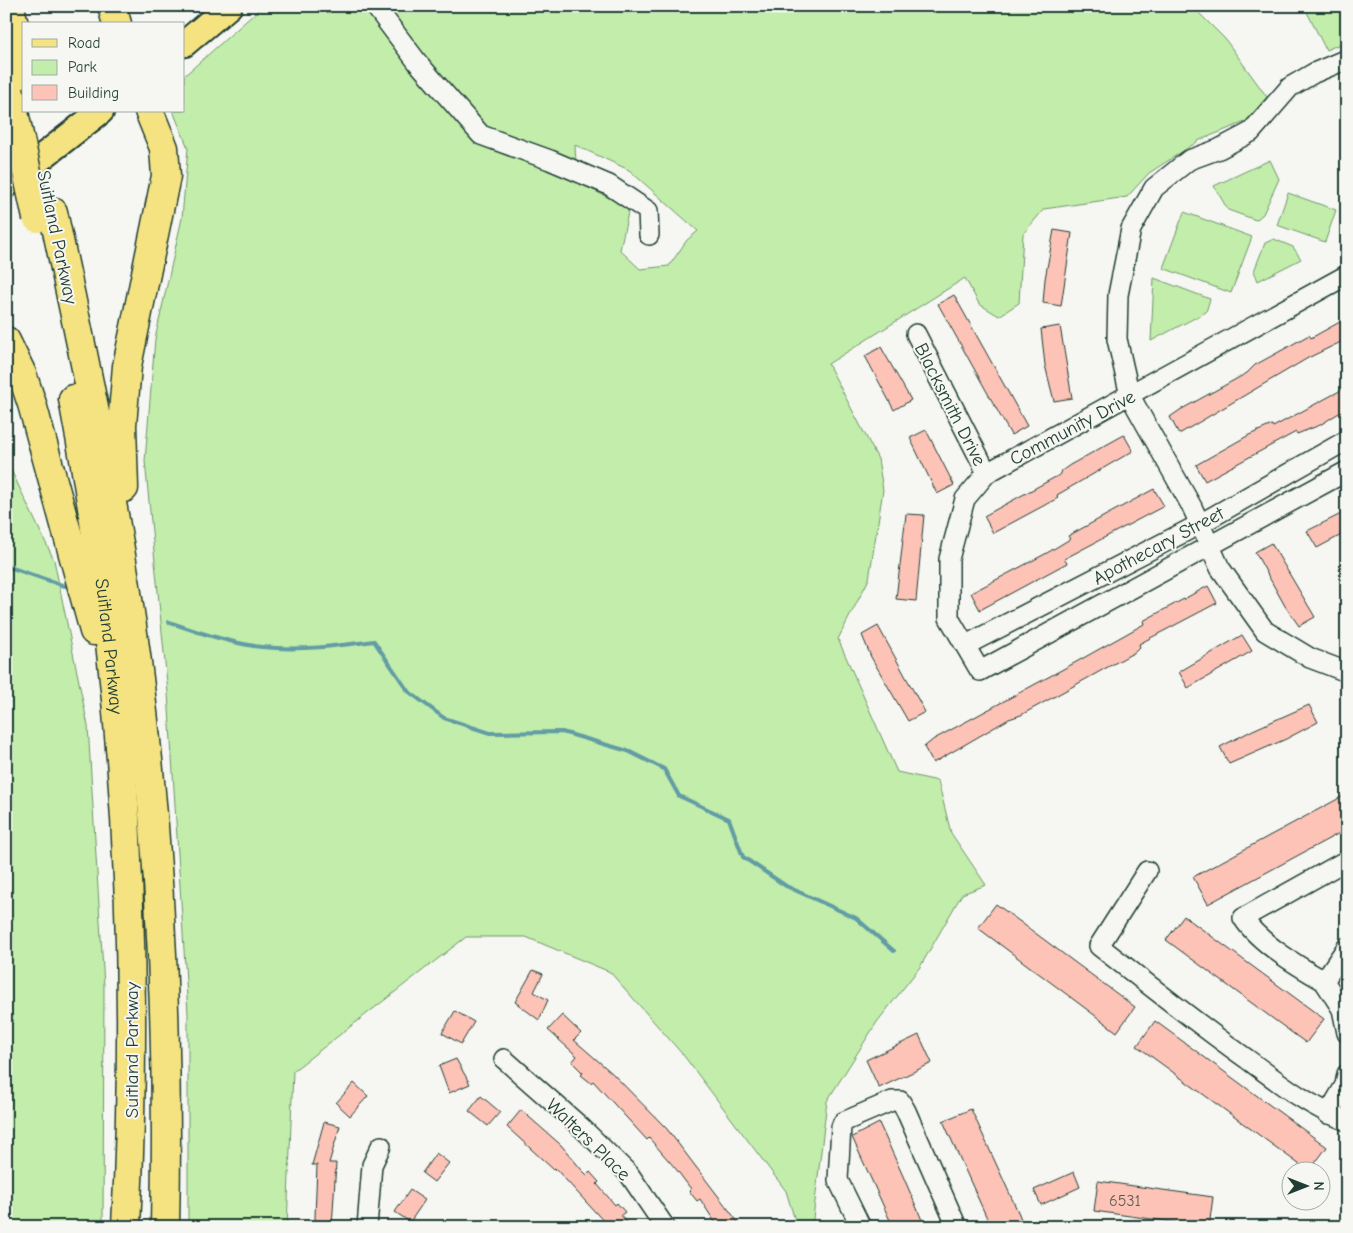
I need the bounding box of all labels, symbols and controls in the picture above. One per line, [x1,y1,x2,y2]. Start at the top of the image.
legend [22,22,185,112]
text: Road [68,34,100,52]
text: Park [68,58,97,76]
text: Building [68,84,119,102]
street label: Suitland Parkway [32,168,82,307]
street label: Blacksmith Drive [910,339,991,470]
street label: Community Drive [1006,386,1139,470]
street label: Apothecary Street [1089,502,1228,590]
street label: Suitland Parkway [90,577,127,716]
street label: Suitland Parkway [121,981,143,1118]
street label: Walters Place [542,1094,635,1185]
north arrow [1280,1160,1330,1210]
text: N [1310,1181,1327,1191]
house number: 6531 [1109,1192,1141,1210]

